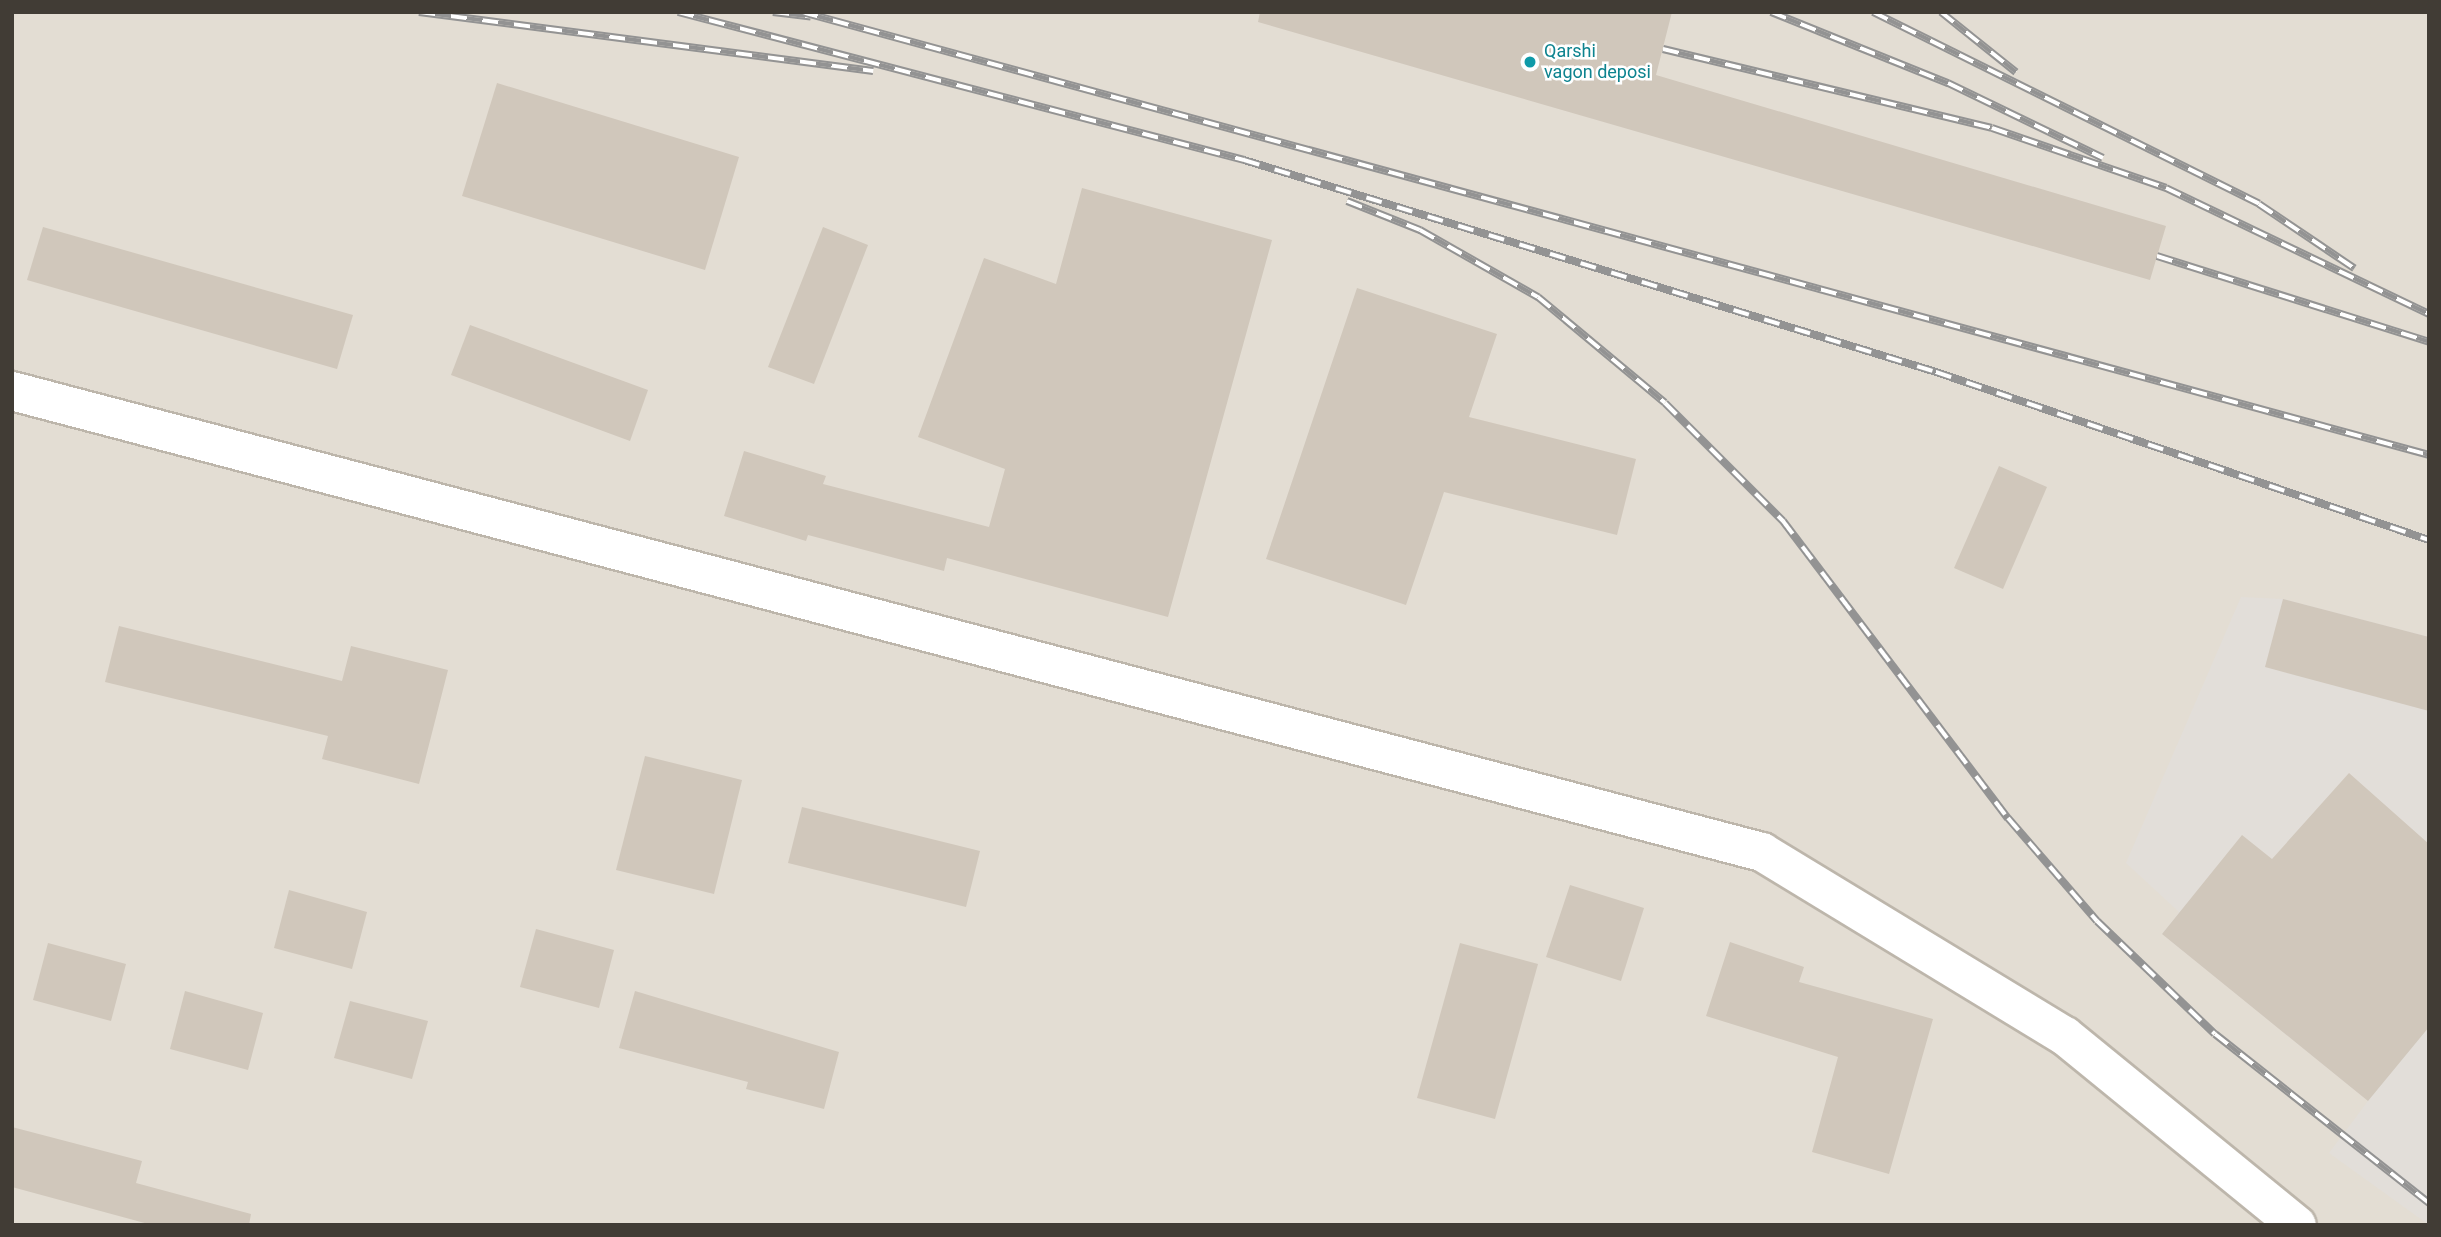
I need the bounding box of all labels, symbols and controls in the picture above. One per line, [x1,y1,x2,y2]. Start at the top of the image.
place label: Qarshi vagon deposi [1544,41,1651,84]
marker: Qarshi vagon deposi [1522,54,1538,70]

